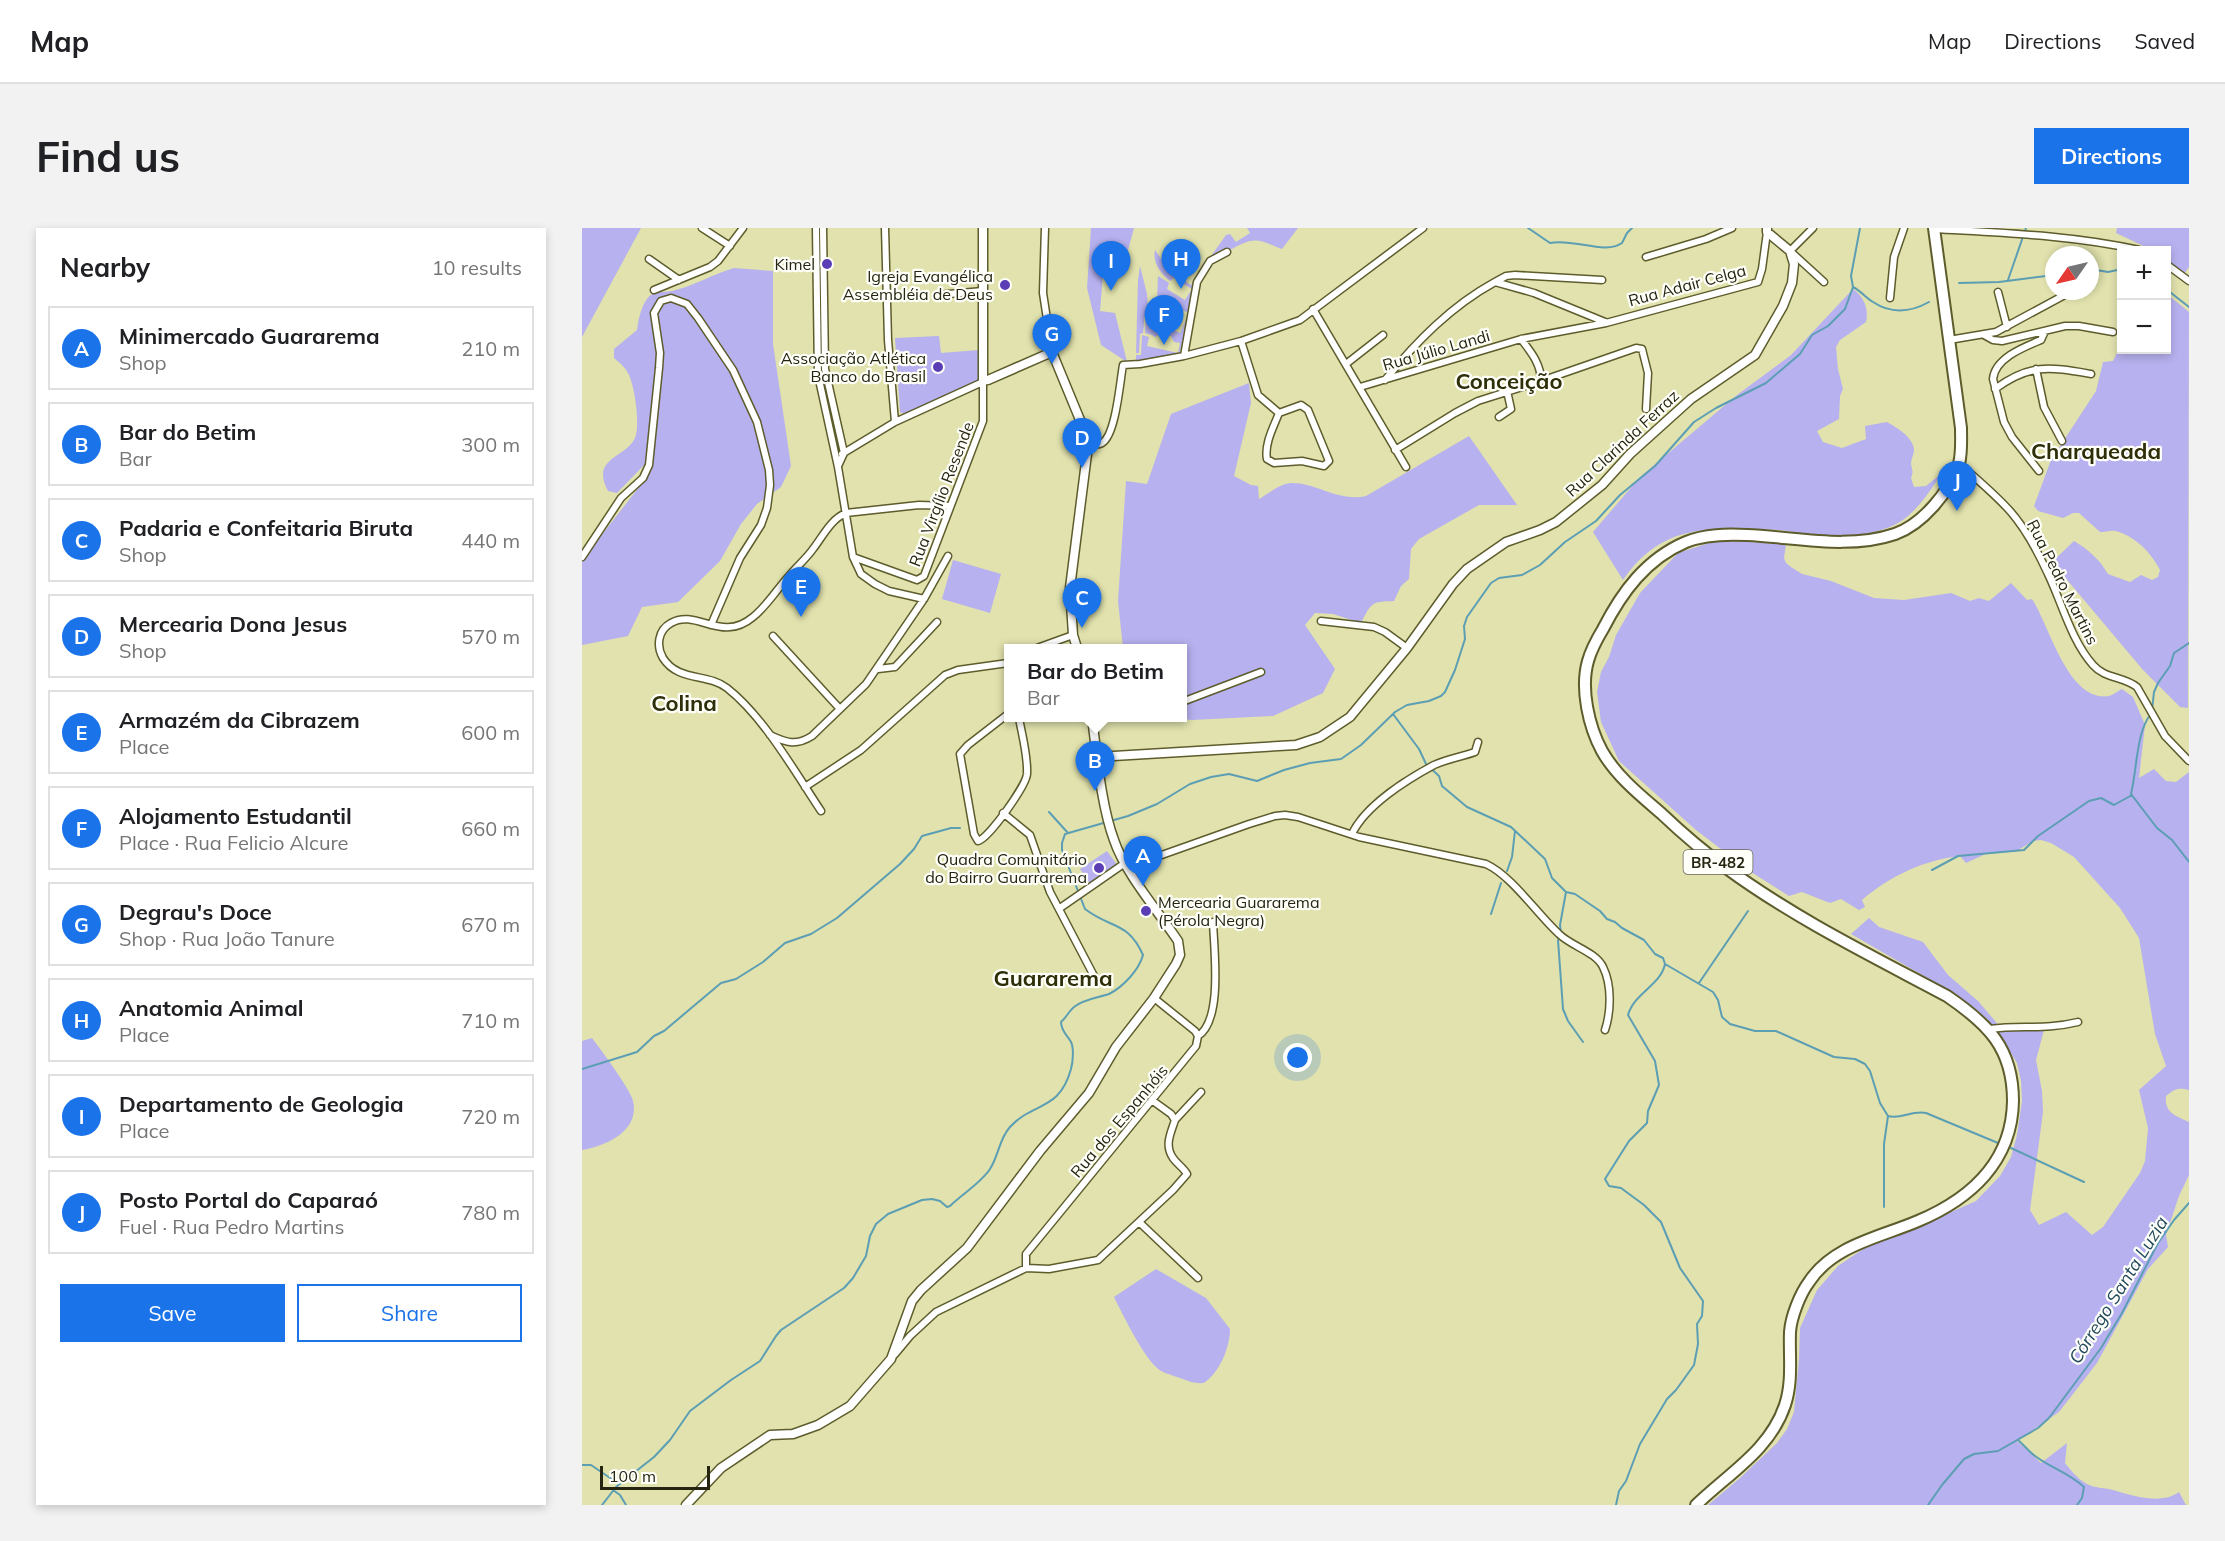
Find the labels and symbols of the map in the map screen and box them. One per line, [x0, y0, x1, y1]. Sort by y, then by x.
pin: H [1162, 239, 1200, 289]
pin: I [1092, 242, 1130, 291]
north arrow [2045, 246, 2099, 300]
place label: Kimel [774, 254, 815, 274]
marker: Kimel [820, 257, 834, 271]
street label: Rua Adair Celga [1626, 260, 1748, 310]
place label: Igreja Evangélica Assembléia de Deus [843, 266, 993, 304]
marker: Igreja Evangélica Assembléia de Deus [998, 278, 1012, 292]
pin: F [1144, 296, 1184, 345]
pin: G [1032, 314, 1072, 364]
street label: Rua Júlio Landi [1380, 325, 1492, 375]
place label: Associação Atlética Banco do Brasil [781, 348, 926, 386]
marker: Associação Atlética Banco do Brasil [931, 360, 945, 374]
district label: Conceição [1455, 367, 1563, 395]
street label: Rua Clarinda Ferraz [1561, 385, 1683, 501]
pin: D [1062, 418, 1102, 468]
street label: Rua Virgílio Resende [904, 419, 978, 569]
district label: Charqueada [2031, 437, 2161, 465]
pin: J [1938, 462, 1976, 511]
street label: Rua Pedro Martins [2023, 516, 2103, 648]
pin: E [782, 568, 820, 617]
pin: C [1062, 578, 1102, 628]
district label: Colina [651, 689, 717, 717]
pin: B [1076, 742, 1114, 791]
pin: A [1124, 836, 1162, 886]
place label: Quadra Comunitário do Bairro Guarrarema [925, 849, 1087, 887]
road number: BR-482 [1684, 850, 1752, 874]
marker: Quadra Comunitário do Bairro Guarrarema [1092, 861, 1106, 875]
place label: Mercearia Guararema (Pérola Negra) [1158, 892, 1320, 930]
marker: Mercearia Guararema (Pérola Negra) [1139, 904, 1153, 918]
district label: Guararema [993, 964, 1113, 992]
your location [1283, 1043, 1312, 1072]
street label: Rua dos Espanhóis [1066, 1061, 1172, 1181]
water label: Córrego Santa Luzia [2063, 1212, 2173, 1368]
scale bar [600, 1463, 710, 1490]

